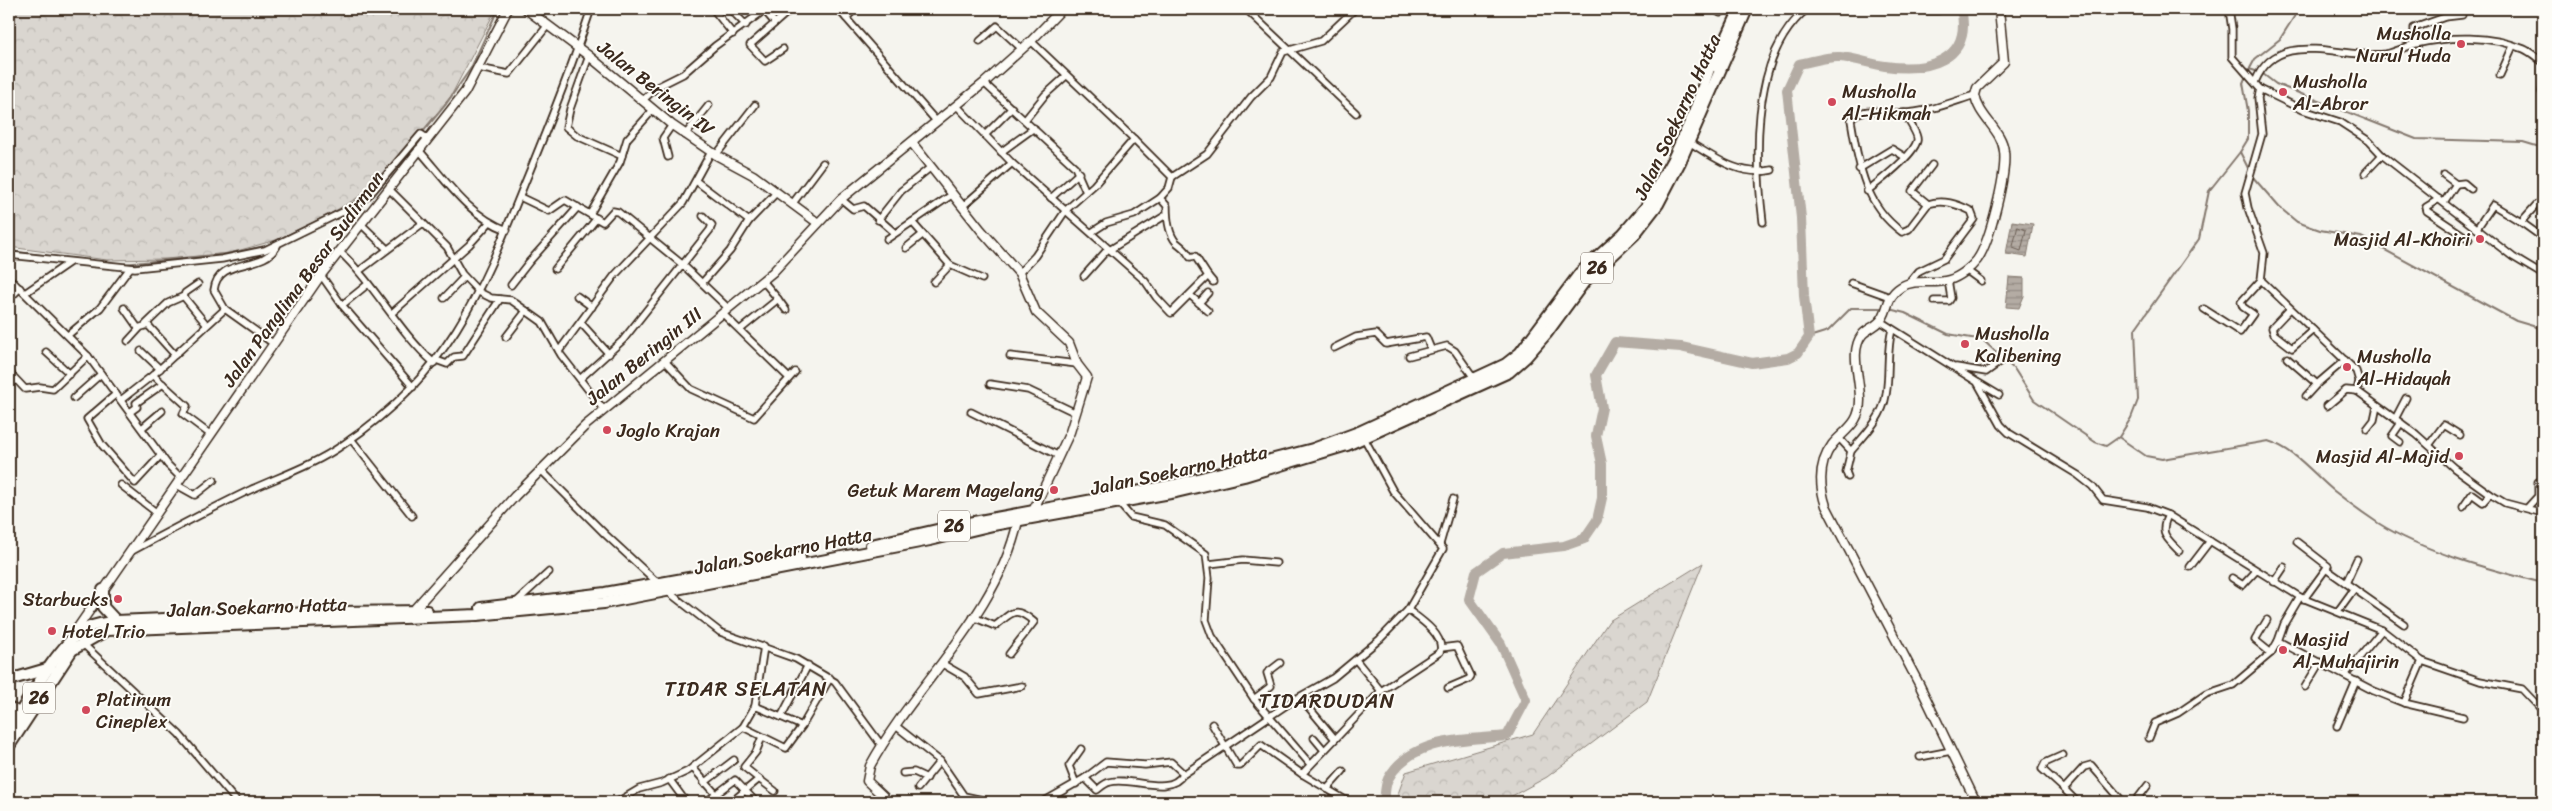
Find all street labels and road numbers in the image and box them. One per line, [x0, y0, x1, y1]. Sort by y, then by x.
street label: Jalan Soekarno Hatta [1624, 28, 1730, 206]
street label: Jalan Beringin IV [589, 31, 723, 145]
street label: Jalan Panglima Besar Sudirman [212, 164, 393, 395]
road number: 26 [1581, 252, 1613, 284]
street label: Jalan Beringin III [577, 298, 710, 414]
street label: Jalan Soekarno Hatta [1087, 435, 1271, 505]
road number: 26 [938, 511, 970, 542]
street label: Jalan Soekarno Hatta [691, 518, 875, 585]
street label: Jalan Soekarno Hatta [166, 587, 348, 627]
road number: 26 [23, 682, 55, 714]

